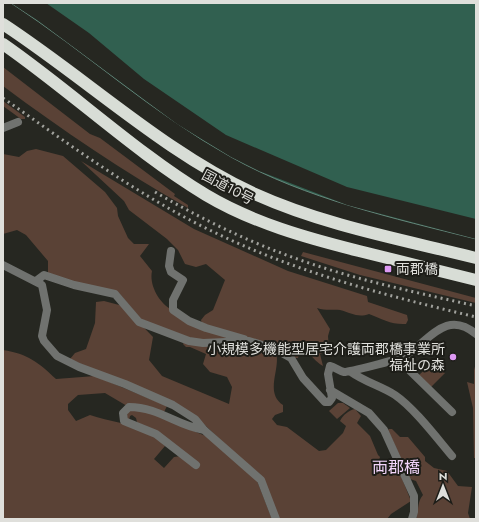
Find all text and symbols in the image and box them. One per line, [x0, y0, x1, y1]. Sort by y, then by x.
street label: 国道10号 [198, 165, 258, 209]
place label: 両郡橋 [396, 259, 438, 279]
marker: 両郡橋 [383, 264, 393, 274]
place label: 小規模多機能型居宅介護両郡橋事業所 福祉の森 [207, 339, 445, 375]
marker: 小規模多機能型居宅介護両郡橋事業所 福祉の森 [448, 352, 458, 362]
district label: 両郡橋 [372, 456, 420, 479]
north arrow [423, 466, 463, 506]
text: N [439, 468, 447, 484]

